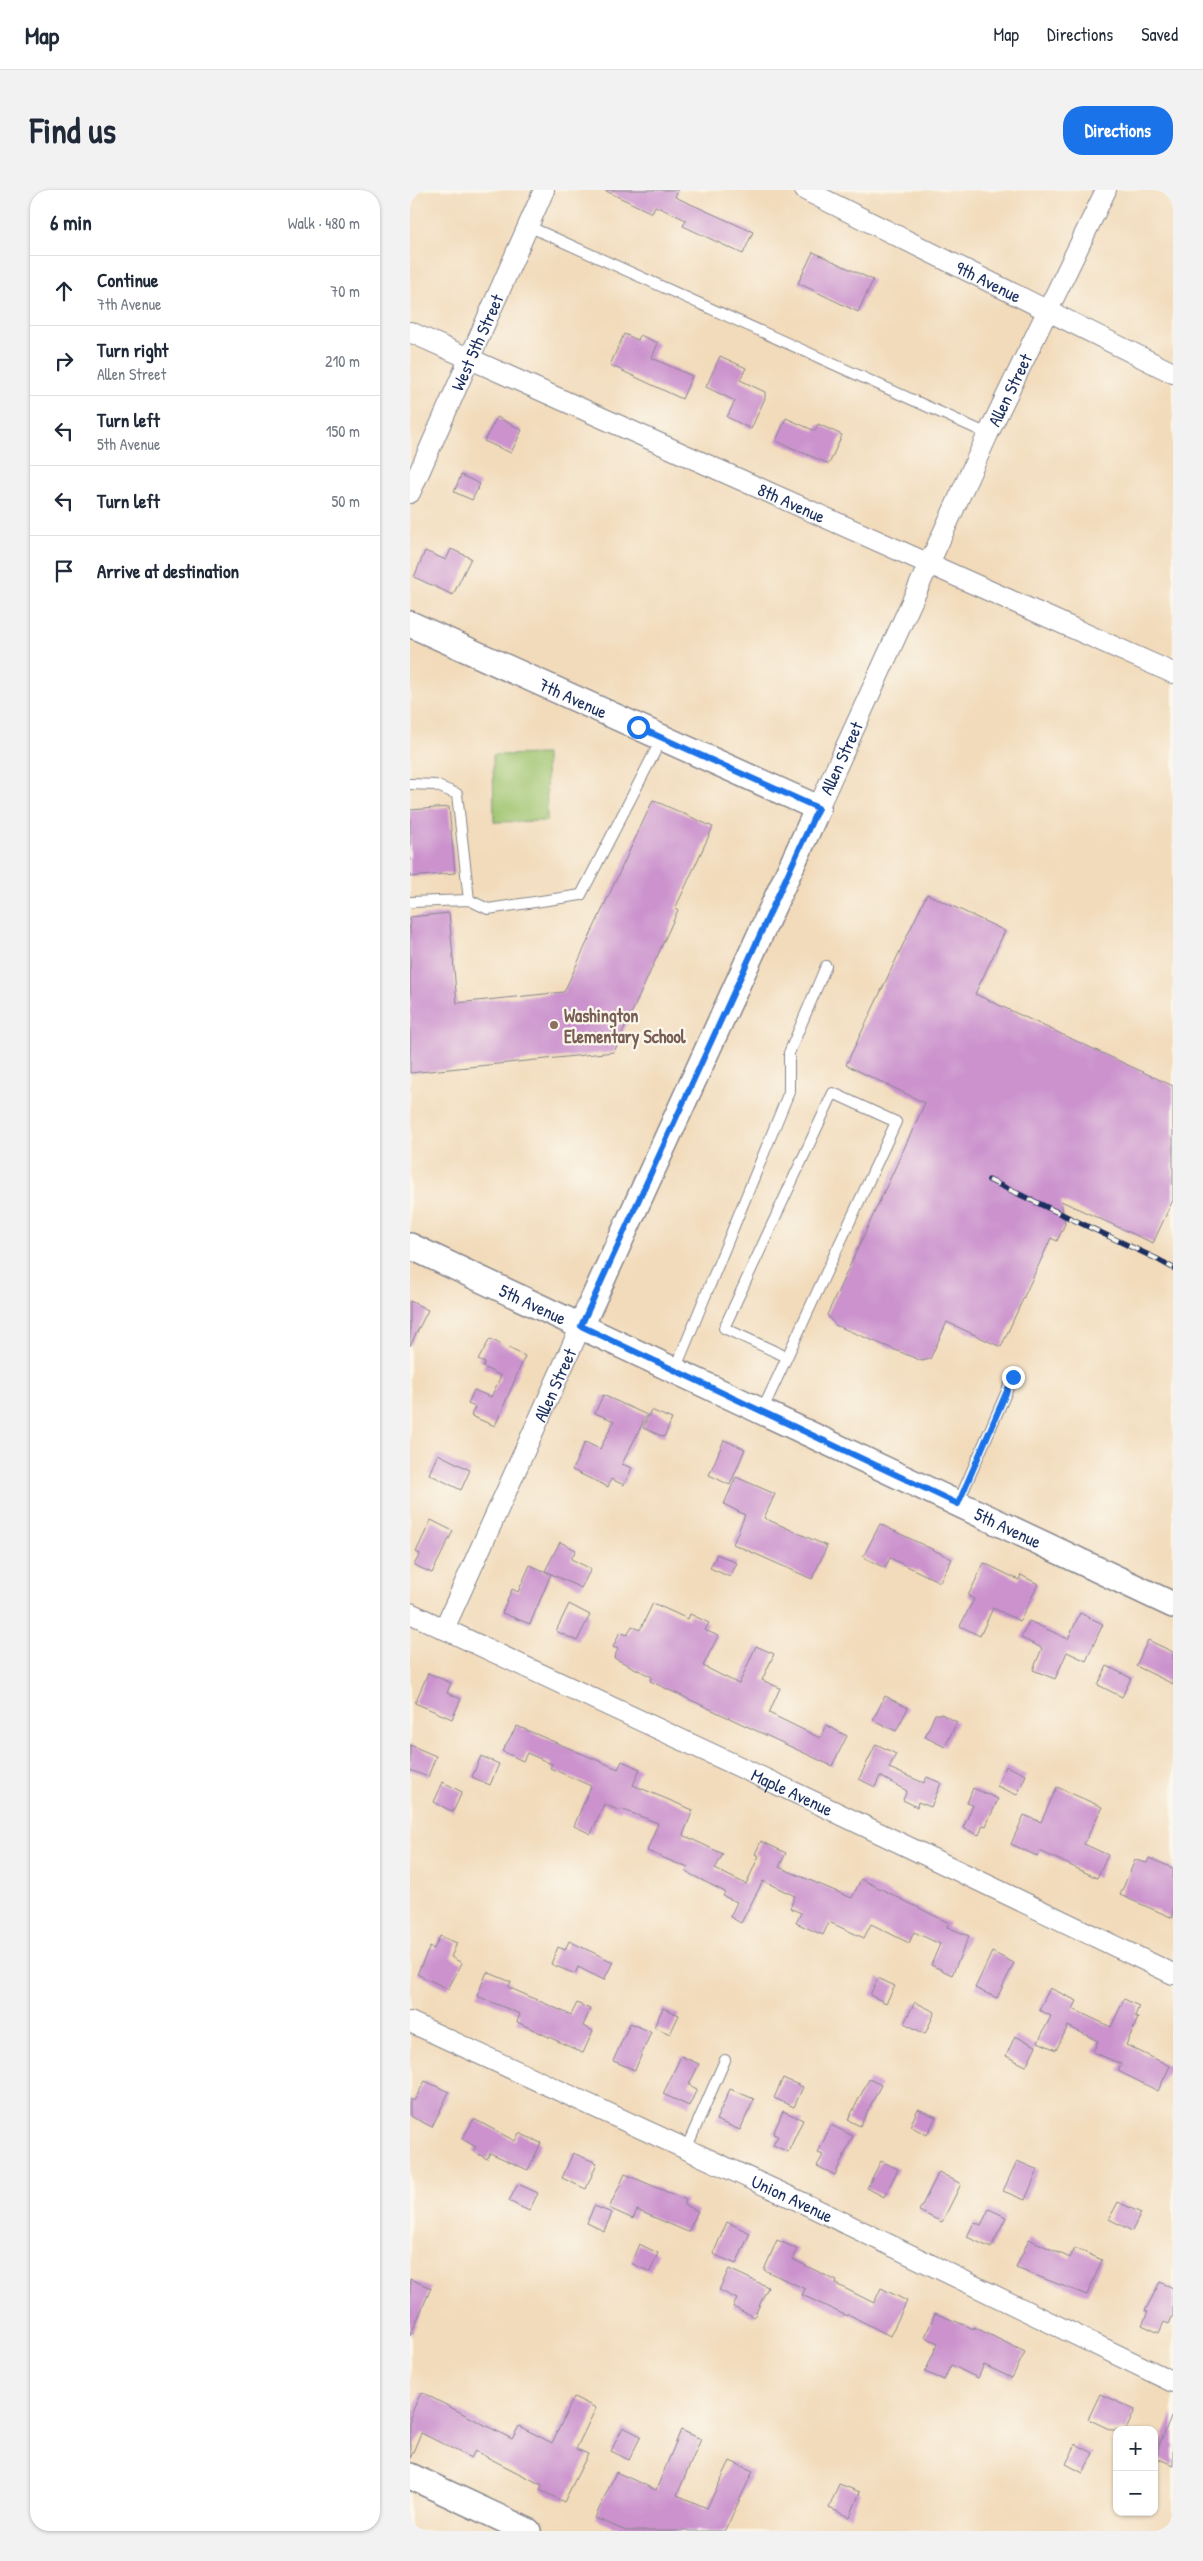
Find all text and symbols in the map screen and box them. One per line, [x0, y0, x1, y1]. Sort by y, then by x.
text: Map [25, 19, 59, 51]
text: Map [994, 22, 1019, 47]
text: Directions [1047, 22, 1113, 47]
text: Saved [1141, 22, 1178, 47]
button: Directions [1063, 106, 1173, 155]
text: Find us [30, 107, 116, 154]
text: 6 min [50, 208, 92, 237]
text: Walk · 480 m [288, 212, 360, 234]
street label: 9th Avenue [952, 254, 1026, 308]
text: Continue [97, 267, 158, 293]
icon: ahead [50, 277, 78, 305]
text: 70 m [330, 280, 360, 302]
street label: West 5th Street [444, 289, 509, 394]
text: 7th Avenue [97, 293, 161, 315]
text: Turn right [97, 337, 168, 363]
icon: right [50, 347, 78, 375]
street label: Allen Street [981, 348, 1038, 430]
text: 210 m [325, 350, 360, 372]
text: Allen Street [97, 363, 166, 385]
text: Turn left [97, 407, 160, 433]
icon: left [50, 417, 78, 445]
text: 150 m [326, 420, 360, 442]
text: 5th Avenue [97, 433, 160, 455]
street label: 8th Avenue [754, 477, 829, 529]
icon: left [50, 487, 78, 515]
text: Turn left [97, 488, 160, 514]
text: 50 m [332, 490, 360, 512]
icon: arrive [50, 557, 78, 585]
text: Arrive at destination [97, 558, 239, 584]
street label: 7th Avenue [535, 671, 611, 724]
route start [627, 716, 650, 739]
street label: Allen Street [813, 717, 869, 799]
place label: Washington Elementary School [564, 1003, 687, 1050]
marker: Washington Elementary School [548, 1019, 560, 1031]
street label: 5th Avenue [496, 1277, 571, 1330]
street label: Allen Street [527, 1343, 582, 1425]
route end [1002, 1366, 1025, 1389]
street label: 5th Avenue [971, 1501, 1046, 1554]
street label: Maple Avenue [748, 1762, 837, 1822]
street label: Union Avenue [748, 2168, 837, 2228]
map controls [1113, 2426, 1158, 2516]
button: + [1113, 2426, 1158, 2471]
button: − [1113, 2471, 1158, 2516]

